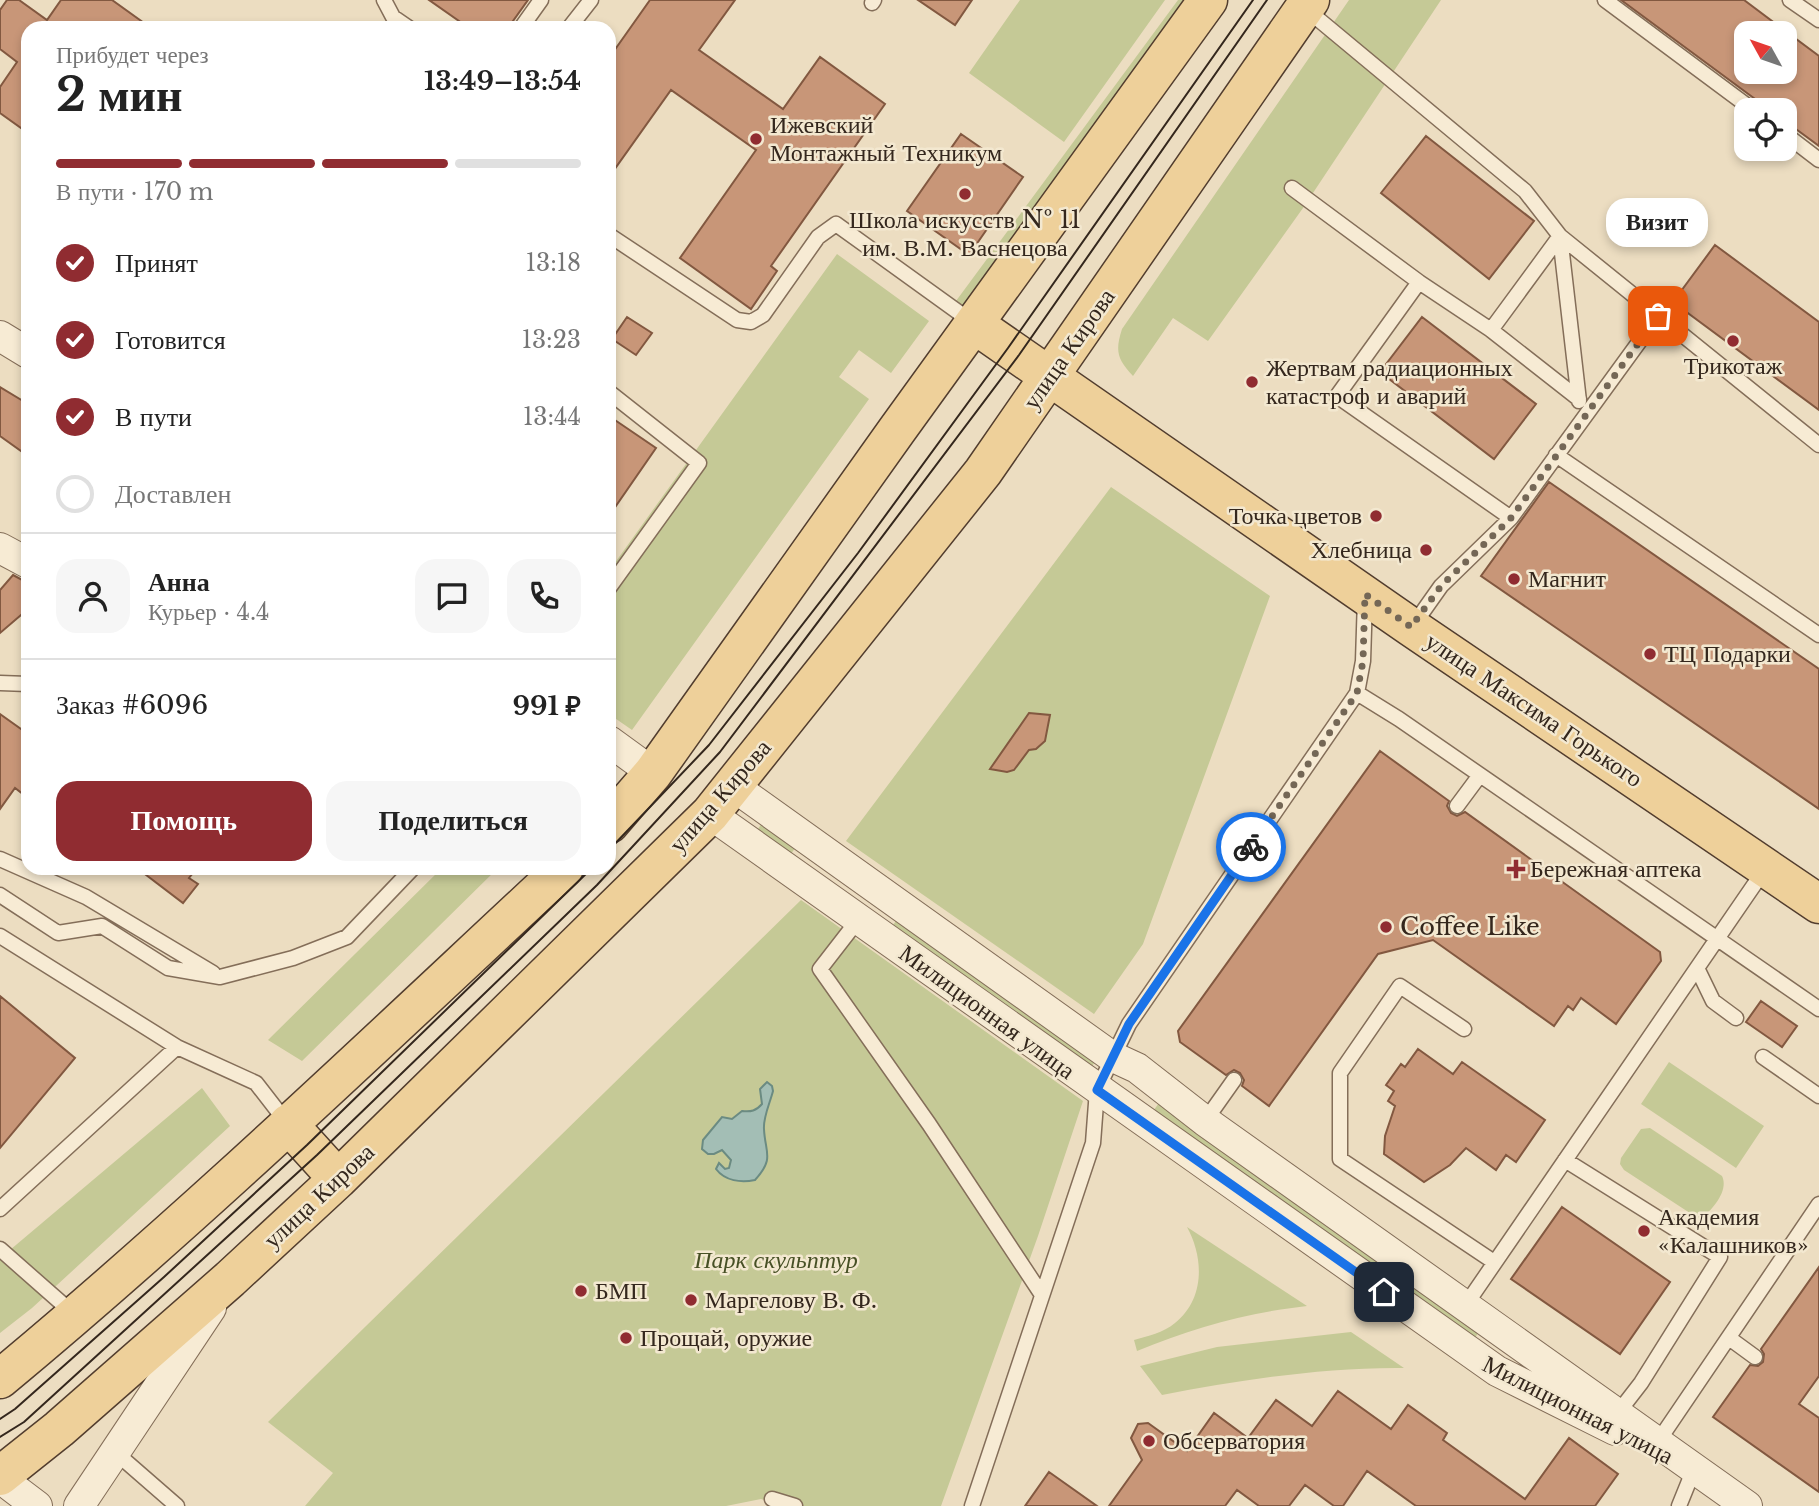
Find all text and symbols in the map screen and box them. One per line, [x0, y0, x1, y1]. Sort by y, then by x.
north arrow [1734, 21, 1797, 84]
map controls [1734, 21, 1797, 161]
text: Прибудет через [56, 41, 209, 69]
text: 13:49–13:54 [424, 65, 581, 97]
text: 2 мин [56, 66, 183, 123]
button: locate [1734, 98, 1797, 161]
place label: Ижевский Монтажный Техникум [770, 110, 1002, 167]
marker: Ижевский Монтажный Техникум [748, 131, 764, 147]
text: В пути · 170 m [56, 178, 213, 206]
marker: Школа искусств № 11 им. В.М. Васнецова [957, 186, 973, 202]
callout: Визит [1607, 197, 1709, 246]
place label: Школа искусств № 11 им. В.М. Васнецова [849, 205, 1081, 262]
text: Визит [1626, 208, 1688, 236]
icon: check [56, 244, 94, 282]
text: Принят [115, 247, 198, 279]
text: 13:18 [526, 249, 581, 277]
street label: улица Кирова [1016, 282, 1121, 415]
pin [1628, 286, 1688, 346]
icon: bag [1639, 297, 1677, 335]
icon: check [56, 321, 94, 359]
text: Готовится [115, 324, 226, 356]
text: 13:23 [522, 326, 581, 354]
marker: Трикотаж [1725, 333, 1741, 349]
place label: Трикотаж [1684, 351, 1783, 380]
place label: Жертвам радиационных катастроф и аварий [1266, 353, 1513, 410]
marker: Жертвам радиационных катастроф и аварий [1244, 374, 1260, 390]
icon: check [56, 398, 94, 436]
text: В пути [115, 401, 192, 433]
text: 13:44 [523, 403, 581, 431]
text: Доставлен [115, 478, 232, 510]
place label: Точка цветов [1229, 501, 1362, 530]
marker: Точка цветов [1368, 508, 1384, 524]
place label: Хлебница [1311, 535, 1412, 564]
marker: Хлебница [1418, 542, 1434, 558]
button: person [56, 559, 130, 633]
button: chat [415, 559, 489, 633]
button: phone [507, 559, 581, 633]
place label: Магнит [1528, 564, 1607, 593]
text: Анна [148, 566, 210, 598]
marker: Магнит [1506, 571, 1522, 587]
text: Курьер · 4.4 [148, 598, 270, 626]
street label: улица Максима Горького [1420, 626, 1648, 793]
place label: ТЦ Подарки [1664, 639, 1791, 668]
marker: ТЦ Подарки [1642, 646, 1658, 662]
text: Заказ #6096 [56, 689, 208, 721]
text: 991 ₽ [513, 690, 581, 722]
street label: улица Кирова [663, 733, 777, 858]
button: Помощь [56, 781, 312, 861]
button: Поделиться [326, 781, 581, 861]
courier [1216, 812, 1286, 882]
icon: bike [1232, 828, 1270, 866]
place label: Бережная аптека [1530, 854, 1702, 883]
marker: Бережная аптека [1508, 861, 1524, 877]
place label: Coffee Like [1400, 912, 1540, 941]
marker: Coffee Like [1378, 919, 1394, 935]
street label: Милиционная улица [894, 938, 1081, 1085]
street label: улица Кирова [257, 1137, 380, 1254]
place label: Академия «Калашников» [1658, 1202, 1809, 1259]
marker: Академия «Калашников» [1636, 1223, 1652, 1239]
park label: Парк скульптур [693, 1245, 858, 1274]
pin [1354, 1262, 1414, 1322]
icon: home [1365, 1273, 1403, 1311]
place label: БМП [595, 1276, 647, 1305]
marker: БМП [573, 1283, 589, 1299]
place label: Маргелову В. Ф. [705, 1285, 877, 1314]
marker: Маргелову В. Ф. [683, 1292, 699, 1308]
place label: Прощай, оружие [640, 1323, 812, 1352]
marker: Прощай, оружие [618, 1330, 634, 1346]
street label: Милиционная улица [1478, 1349, 1679, 1470]
place label: Обсерватория [1163, 1426, 1305, 1455]
marker: Обсерватория [1141, 1433, 1157, 1449]

